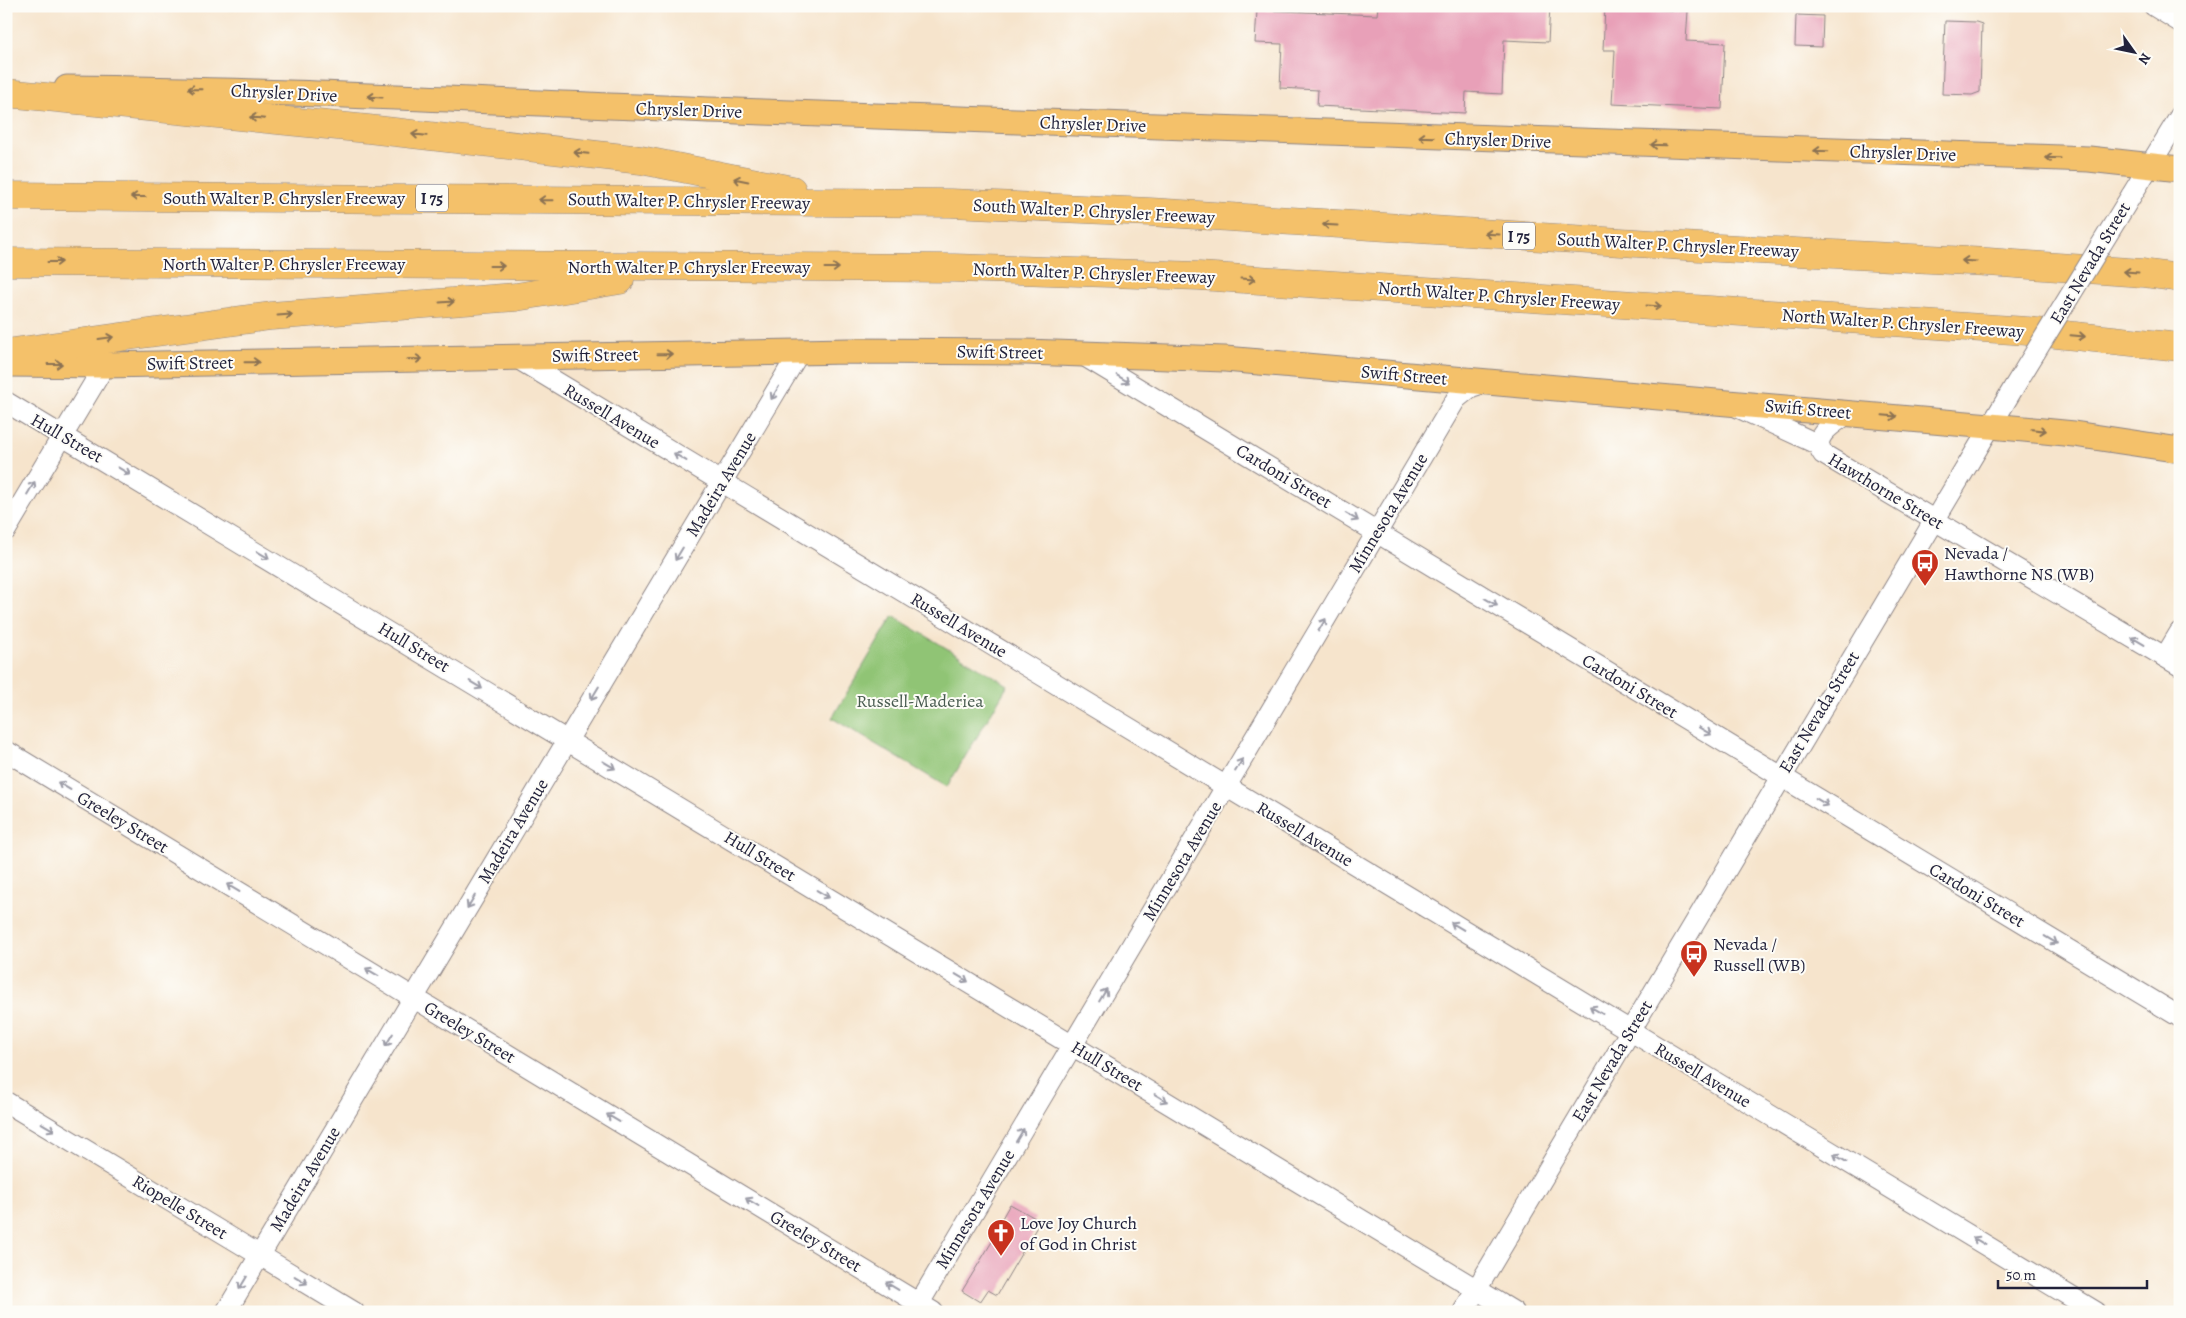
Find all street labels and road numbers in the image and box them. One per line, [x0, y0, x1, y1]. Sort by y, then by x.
street label: Chrysler Drive [230, 78, 338, 108]
street label: Chrysler Drive [635, 96, 743, 124]
street label: Chrysler Drive [1039, 110, 1147, 138]
street label: Chrysler Drive [1444, 126, 1552, 154]
street label: Chrysler Drive [1849, 139, 1957, 167]
road number: I 75 [416, 184, 448, 212]
street label: South Walter P. Chrysler Freeway [163, 186, 406, 210]
street label: South Walter P. Chrysler Freeway [568, 187, 811, 215]
street label: South Walter P. Chrysler Freeway [972, 193, 1217, 229]
street label: East Nevada Street [2044, 198, 2136, 328]
road number: I 75 [1503, 222, 1535, 250]
street label: South Walter P. Chrysler Freeway [1556, 227, 1801, 263]
street label: North Walter P. Chrysler Freeway [163, 252, 406, 276]
street label: North Walter P. Chrysler Freeway [568, 255, 811, 279]
street label: North Walter P. Chrysler Freeway [972, 257, 1217, 289]
street label: North Walter P. Chrysler Freeway [1377, 276, 1622, 317]
street label: North Walter P. Chrysler Freeway [1781, 303, 2026, 344]
street label: Swift Street [957, 339, 1043, 365]
street label: Swift Street [552, 342, 638, 368]
street label: Swift Street [147, 350, 233, 376]
street label: Swift Street [1360, 359, 1448, 391]
street label: Russell Avenue [559, 378, 665, 454]
street label: Swift Street [1764, 393, 1852, 425]
street label: Hull Street [26, 408, 108, 468]
street label: Madeira Avenue [680, 427, 762, 541]
street label: Cardoni Street [1232, 438, 1336, 514]
street label: Hawthorne Street [1824, 447, 1948, 535]
street label: Minnesota Avenue [1343, 449, 1433, 577]
street label: Russell Avenue [906, 587, 1012, 663]
street label: Hull Street [374, 616, 454, 678]
street label: East Nevada Street [1773, 647, 1865, 777]
street label: Cardoni Street [1578, 648, 1682, 724]
street label: Madeira Avenue [472, 774, 554, 888]
street label: Greeley Street [73, 785, 173, 859]
street label: Russell Avenue [1252, 796, 1358, 872]
street label: Minnesota Avenue [1137, 797, 1227, 925]
street label: Hull Street [720, 825, 800, 887]
street label: Cardoni Street [1925, 857, 2029, 933]
street label: Greeley Street [420, 995, 520, 1069]
street label: East Nevada Street [1566, 996, 1658, 1126]
street label: Hull Street [1067, 1035, 1147, 1097]
street label: Russell Avenue [1650, 1037, 1756, 1113]
street label: Madeira Avenue [264, 1122, 346, 1236]
street label: Minnesota Avenue [930, 1145, 1020, 1273]
street label: Riopelle Street [128, 1169, 232, 1245]
street label: Greeley Street [766, 1204, 866, 1278]

